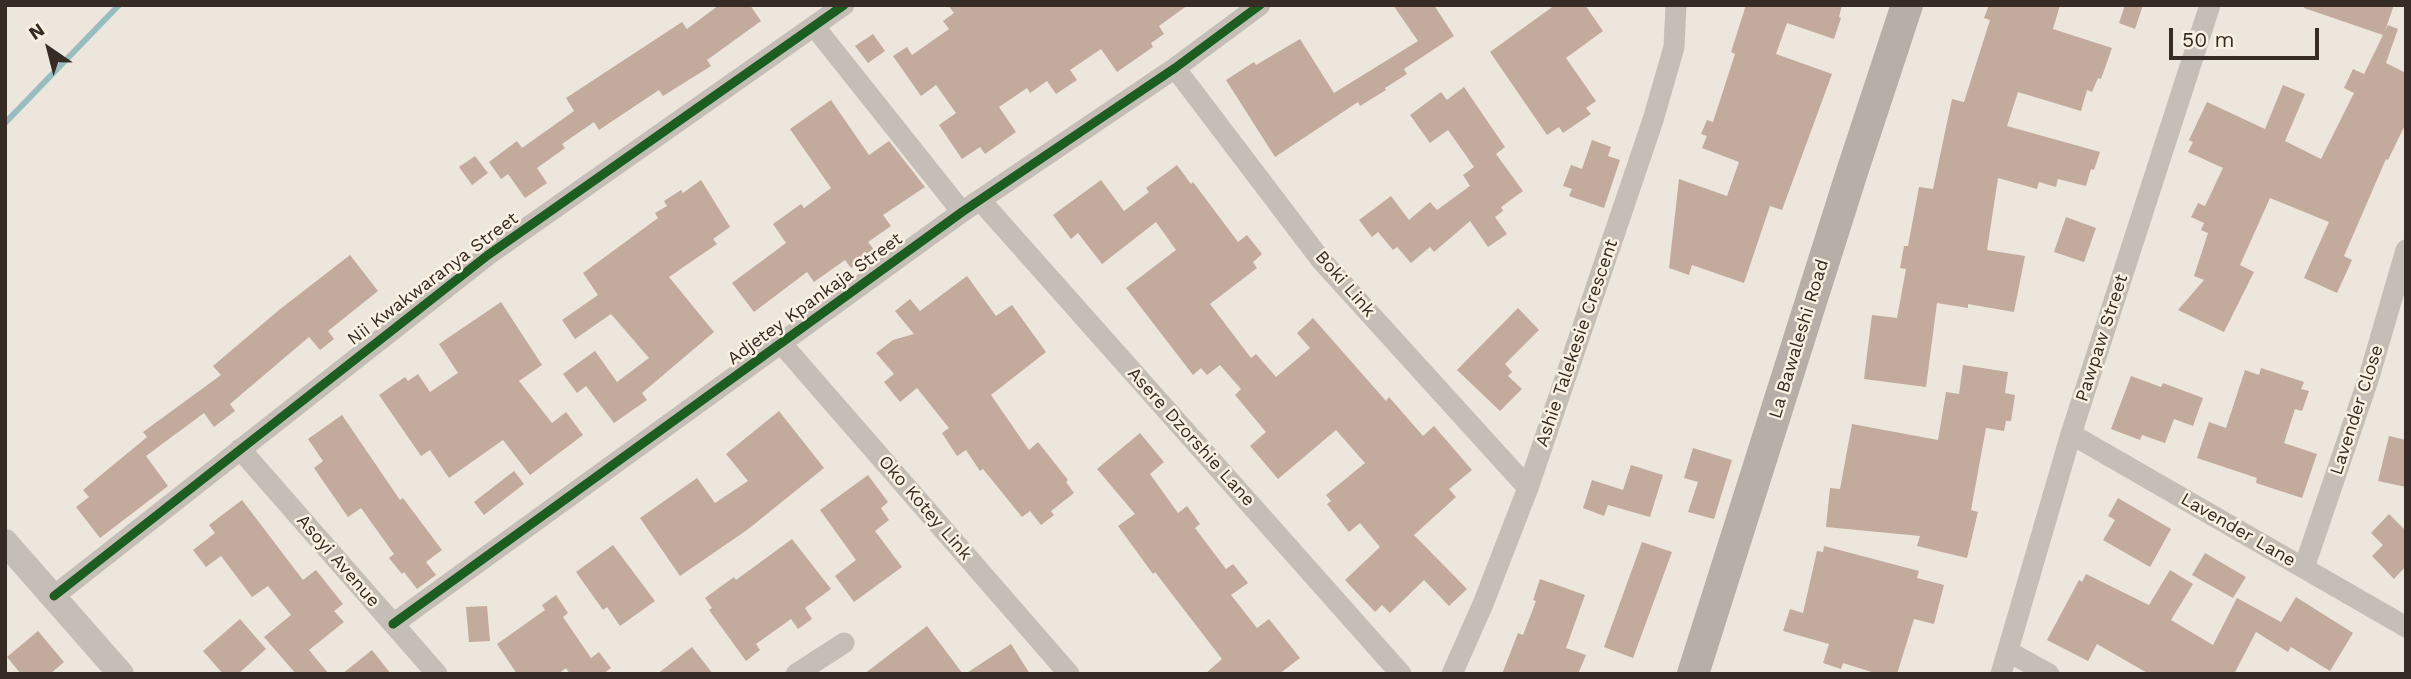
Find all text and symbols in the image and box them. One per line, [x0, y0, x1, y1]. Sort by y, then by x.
north arrow [14, 14, 84, 84]
scale bar [2173, 14, 2324, 58]
text: N [24, 18, 49, 45]
text: 50 m [2182, 27, 2234, 52]
street label: Nii Kwakwaranya Street [343, 208, 523, 350]
street label: Adjetey Kpankaja Street [723, 228, 907, 370]
street label: Ashie Talekesie Crescent [1531, 236, 1623, 450]
street label: Boki Link [1310, 247, 1380, 321]
street label: La Bawaleshi Road [1765, 257, 1833, 421]
street label: Pawpaw Street [2071, 272, 2133, 404]
street label: Lavender Close [2326, 342, 2388, 478]
street label: Asere Dzorshie Lane [1123, 363, 1259, 511]
street label: Oko Kotey Link [874, 451, 976, 565]
street label: Lavender Lane [2177, 488, 2299, 572]
street label: Asoyi Avenue [292, 510, 384, 612]

